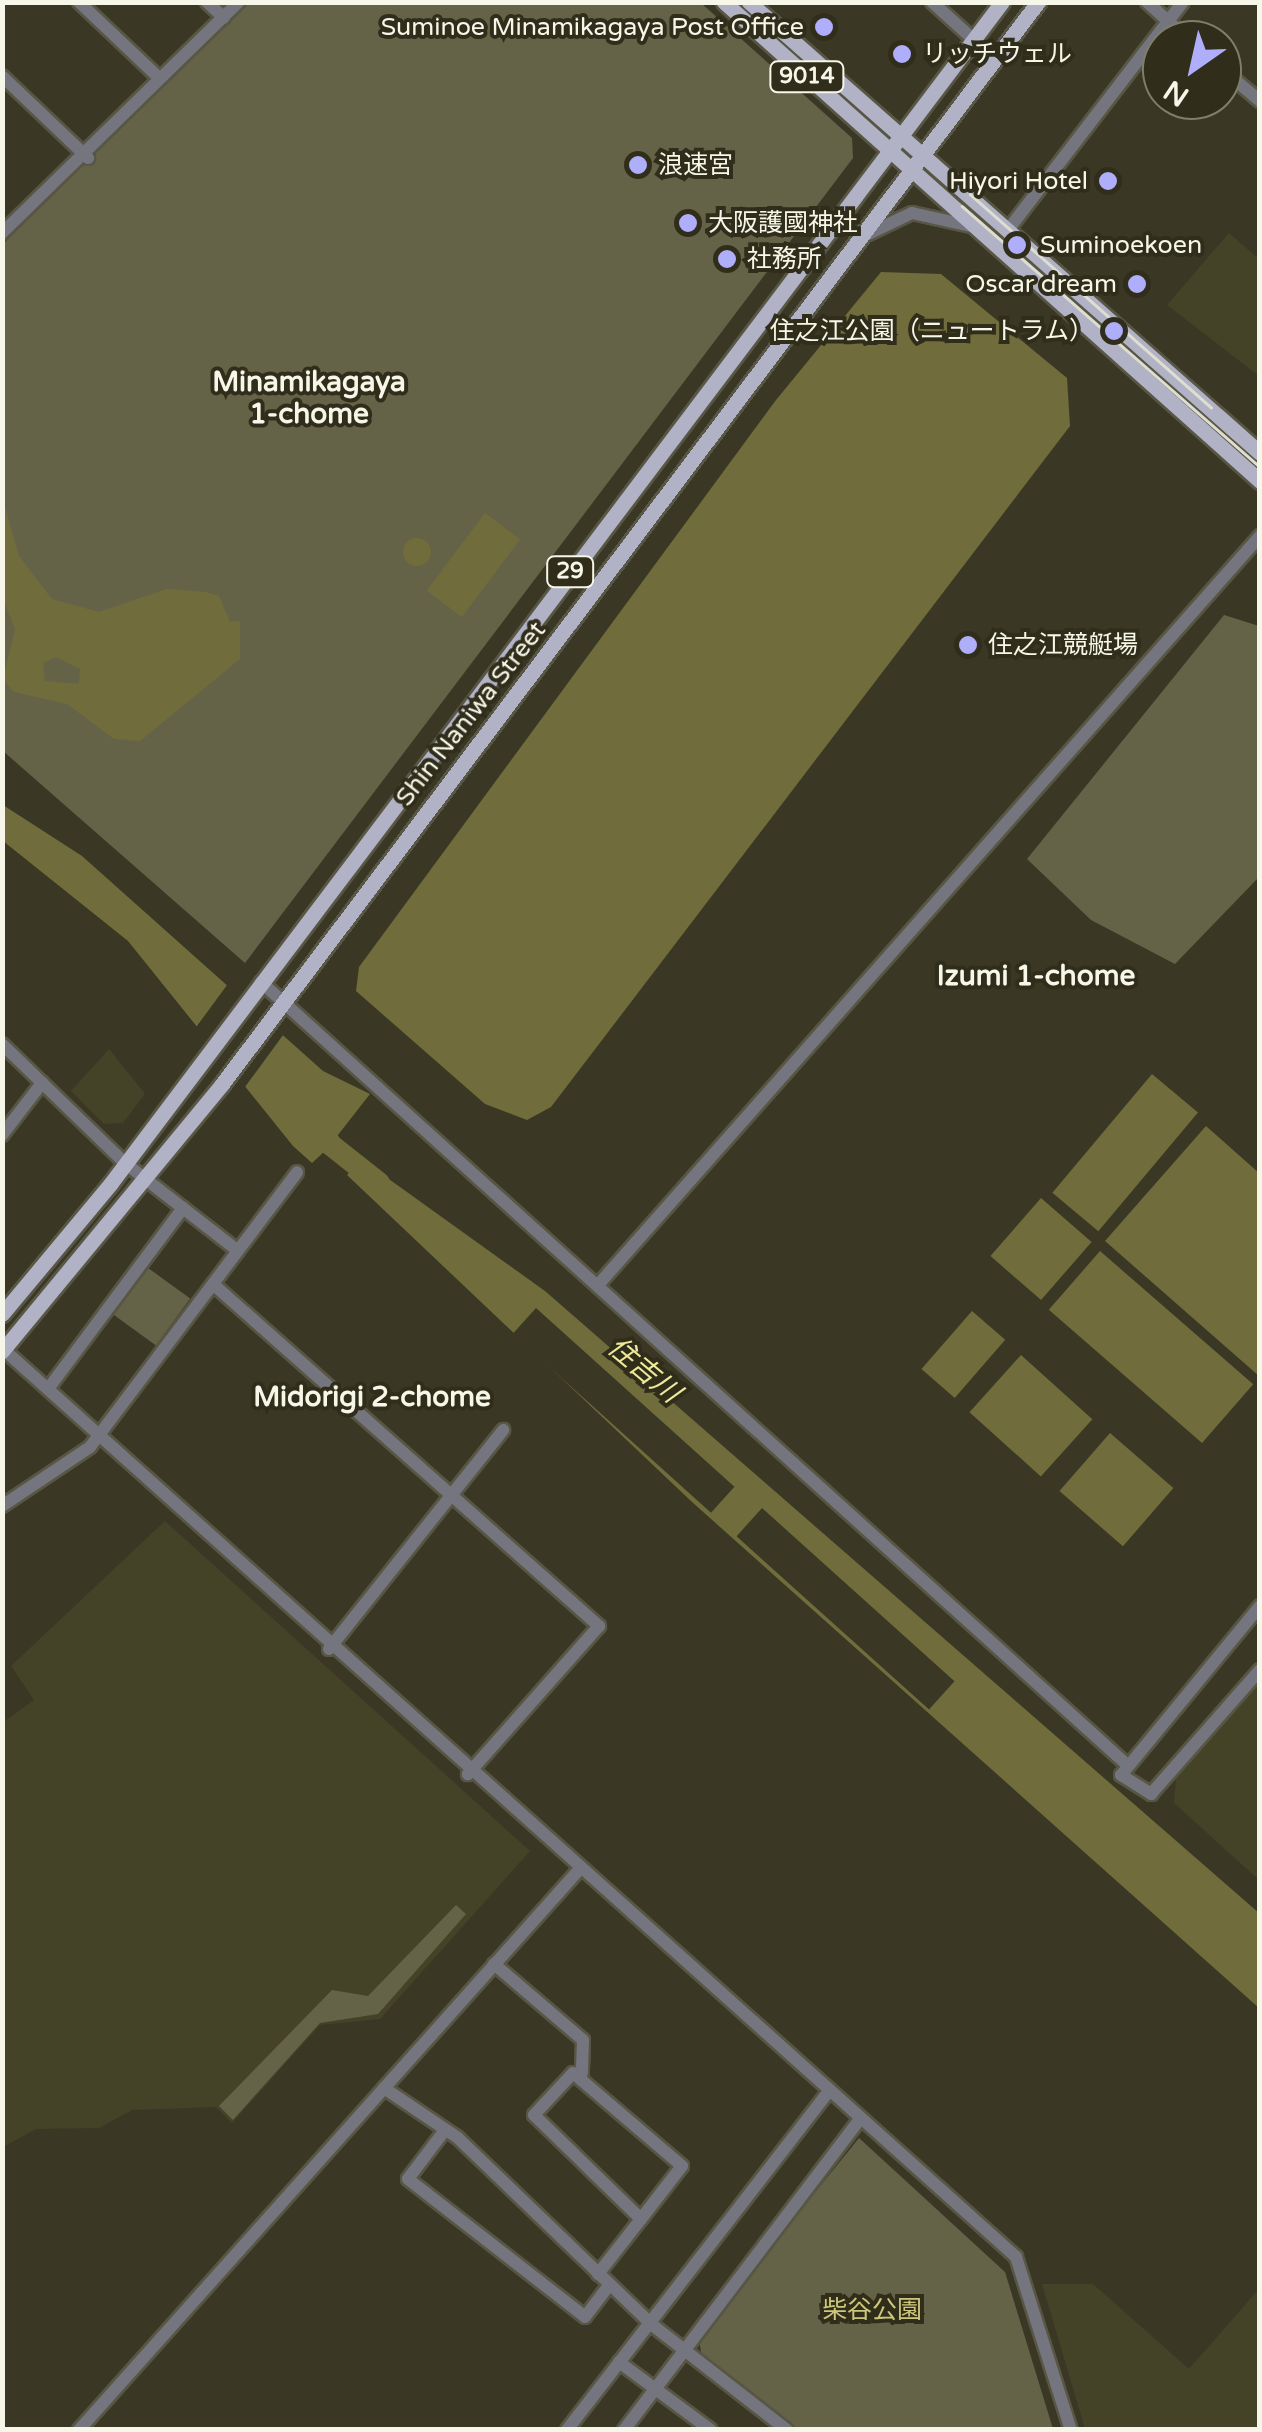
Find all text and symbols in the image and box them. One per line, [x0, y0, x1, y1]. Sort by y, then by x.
place label: Suminoe Minamikagaya Post Office [381, 12, 804, 42]
marker: Suminoe Minamikagaya Post Office [813, 16, 835, 38]
north arrow [1142, 20, 1242, 120]
place label: リッチウェル [922, 39, 1072, 69]
marker: リッチウェル [891, 43, 913, 65]
road number: 9014 [767, 60, 847, 94]
text: N [1158, 73, 1195, 114]
place label: 浪速宮 [658, 150, 733, 180]
marker: 浪速宮 [627, 154, 649, 176]
place label: Hiyori Hotel [949, 166, 1088, 196]
marker: Hiyori Hotel [1097, 170, 1119, 192]
place label: 大阪護國神社 [708, 208, 858, 238]
marker: 大阪護國神社 [677, 212, 699, 234]
place label: Suminoekoen [1040, 230, 1202, 260]
marker: Suminoekoen [1004, 232, 1030, 258]
place label: 社務所 [747, 244, 822, 274]
marker: 社務所 [716, 248, 738, 270]
place label: Oscar dream [965, 269, 1117, 299]
marker: Oscar dream [1126, 273, 1148, 295]
place label: 住之江公園（ニュートラム） [769, 316, 1094, 346]
marker: 住之江公園（ニュートラム） [1103, 320, 1125, 342]
district label: Minamikagaya 1-chome [212, 365, 406, 431]
road number: 29 [545, 555, 595, 589]
street label: Shin Naniwa Street [390, 616, 552, 812]
place label: 住之江競艇場 [988, 630, 1138, 660]
marker: 住之江競艇場 [957, 634, 979, 656]
district label: Izumi 1-chome [937, 959, 1135, 993]
water label: 住吉川 [601, 1330, 687, 1410]
district label: Midorigi 2-chome [253, 1380, 491, 1414]
park label: 柴谷公園 [822, 2295, 922, 2325]

